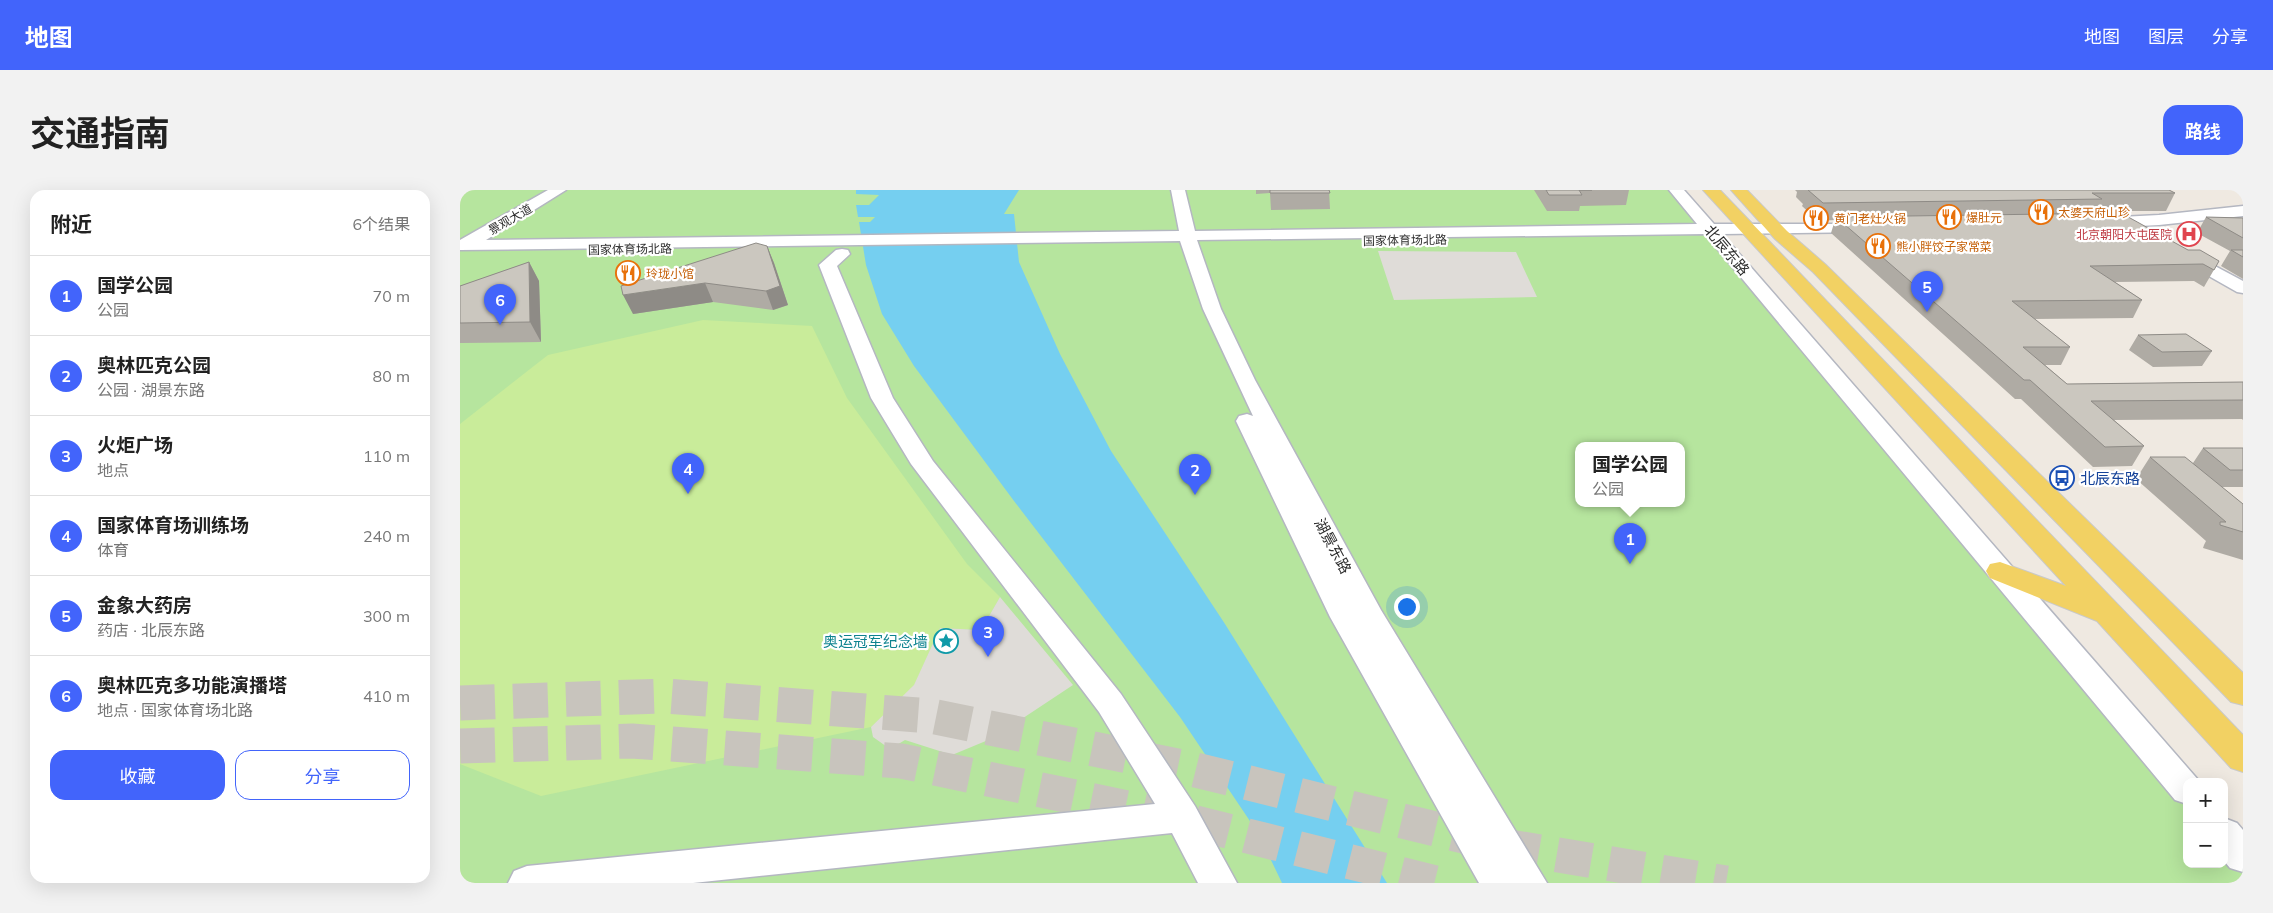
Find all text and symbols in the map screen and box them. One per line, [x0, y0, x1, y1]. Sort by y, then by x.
text: 地图 [25, 22, 73, 52]
text: 地图 [2084, 25, 2120, 48]
text: 图层 [2148, 25, 2184, 48]
text: 分享 [2212, 25, 2248, 48]
button: 路线 [2163, 105, 2243, 155]
text: 交通指南 [30, 111, 170, 155]
restaurant icon: 太婆天府山珍 [2028, 199, 2054, 225]
street label: 景观大道 [485, 201, 535, 237]
restaurant icon: 爆肚元 [1936, 204, 1962, 230]
restaurant icon: 黄门老灶火锅 [1803, 205, 1829, 231]
place label: 太婆天府山珍 [2058, 205, 2130, 220]
place label: 爆肚元 [1966, 210, 2002, 225]
text: 附近 [50, 211, 92, 237]
place label: 黄门老灶火锅 [1834, 211, 1906, 226]
text: 6个结果 [352, 214, 410, 234]
street label: 北辰东路 [1700, 221, 1754, 279]
hospital icon: 北京朝阳大屯医院 [2176, 221, 2202, 247]
place label: 北京朝阳大屯医院 [2076, 227, 2172, 242]
street label: 国家体育场北路 [1363, 232, 1447, 248]
restaurant icon: 熊小胖饺子家常菜 [1865, 233, 1891, 259]
place label: 熊小胖饺子家常菜 [1896, 239, 1992, 254]
street label: 国家体育场北路 [588, 241, 672, 257]
restaurant icon: 玲珑小馆 [615, 260, 641, 286]
place label: 玲珑小馆 [646, 266, 694, 281]
pin: 5 [1911, 271, 1943, 312]
text: 国学公园 [97, 273, 173, 297]
pin: 6 [484, 284, 516, 325]
text: 1 [61, 286, 71, 306]
text: 70 m [373, 286, 410, 306]
text: 公园 [97, 300, 129, 320]
text: 奥林匹克公园 [97, 353, 211, 377]
text: 2 [61, 366, 71, 386]
text: 80 m [373, 366, 410, 386]
text: 公园 · 湖景东路 [97, 380, 205, 400]
text: 火炬广场 [97, 433, 173, 457]
popup [1575, 442, 1685, 507]
text: 3 [61, 446, 71, 466]
text: 110 m [363, 446, 410, 466]
text: 国学公园 [1592, 452, 1668, 476]
pin: 4 [672, 453, 704, 494]
pin: 2 [1179, 454, 1211, 495]
text: 地点 [97, 460, 129, 480]
bus stop icon: 北辰东路 [2049, 465, 2075, 491]
place label: 北辰东路 [2080, 469, 2140, 488]
text: 公园 [1592, 479, 1624, 499]
text: 国家体育场训练场 [97, 513, 249, 537]
street label: 湖景东路 [1311, 515, 1355, 577]
pin: 1 [1614, 523, 1646, 564]
text: 4 [61, 526, 71, 546]
text: 240 m [363, 526, 410, 546]
text: 体育 [97, 540, 129, 560]
text: 金象大药房 [97, 593, 192, 617]
your location [1394, 594, 1420, 620]
text: 5 [61, 606, 71, 626]
text: 300 m [363, 606, 410, 626]
pin: 3 [972, 616, 1004, 657]
text: 药店 · 北辰东路 [97, 620, 205, 640]
place icon: 奥运冠军纪念墙 [933, 628, 959, 654]
place label: 奥运冠军纪念墙 [823, 632, 928, 651]
text: 奥林匹克多功能演播塔 [97, 673, 287, 697]
text: 6 [61, 686, 71, 706]
text: 410 m [363, 686, 410, 706]
text: 地点 · 国家体育场北路 [97, 700, 253, 720]
button: 收藏 [50, 750, 225, 800]
button: 分享 [235, 750, 410, 800]
map controls [2183, 778, 2228, 868]
button: + [2183, 778, 2228, 823]
button: − [2183, 823, 2228, 868]

